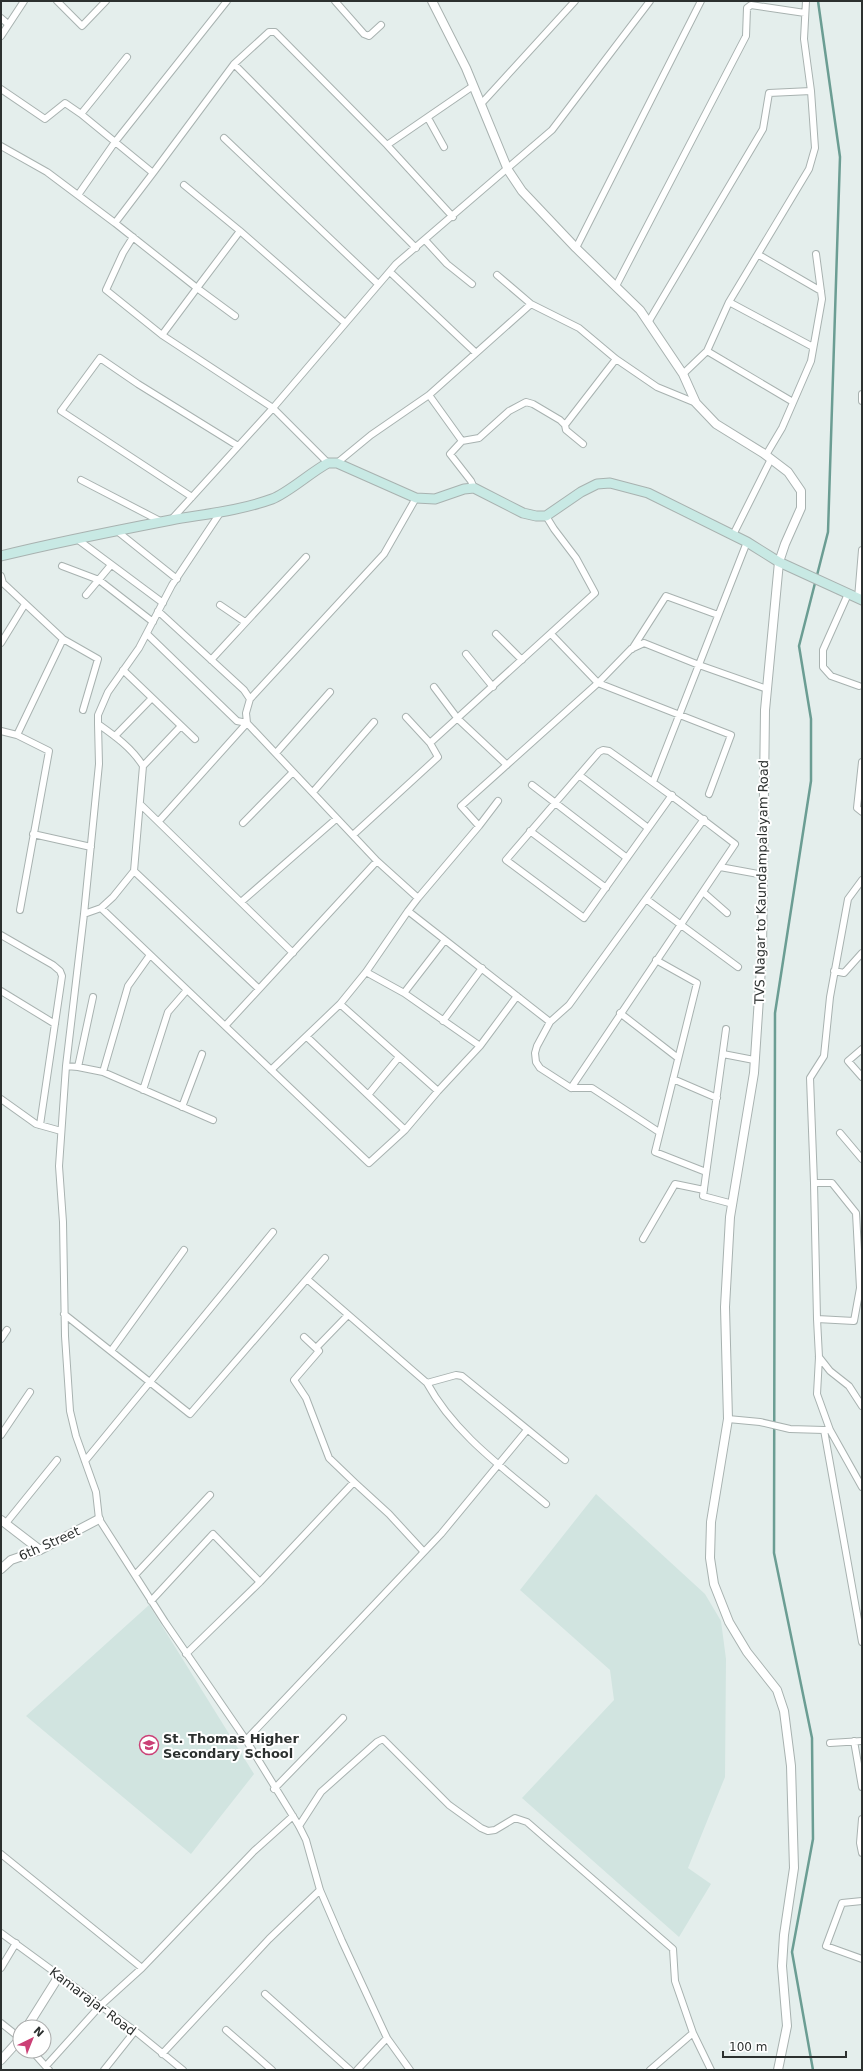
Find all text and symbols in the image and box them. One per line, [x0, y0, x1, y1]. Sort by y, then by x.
street label: TVS Nagar to Kaundampalayam Road [752, 760, 771, 1005]
street label: 6th Street [16, 1523, 82, 1564]
place label: St. Thomas Higher Secondary School [163, 1731, 299, 1761]
school or university icon: St. Thomas Higher Secondary School [138, 1734, 160, 1756]
street label: Kamarajar Road [47, 1964, 139, 2039]
north arrow [12, 2019, 52, 2059]
text: N [31, 2024, 46, 2040]
scale bar [723, 2033, 846, 2059]
text: 100 m [729, 2040, 767, 2054]

